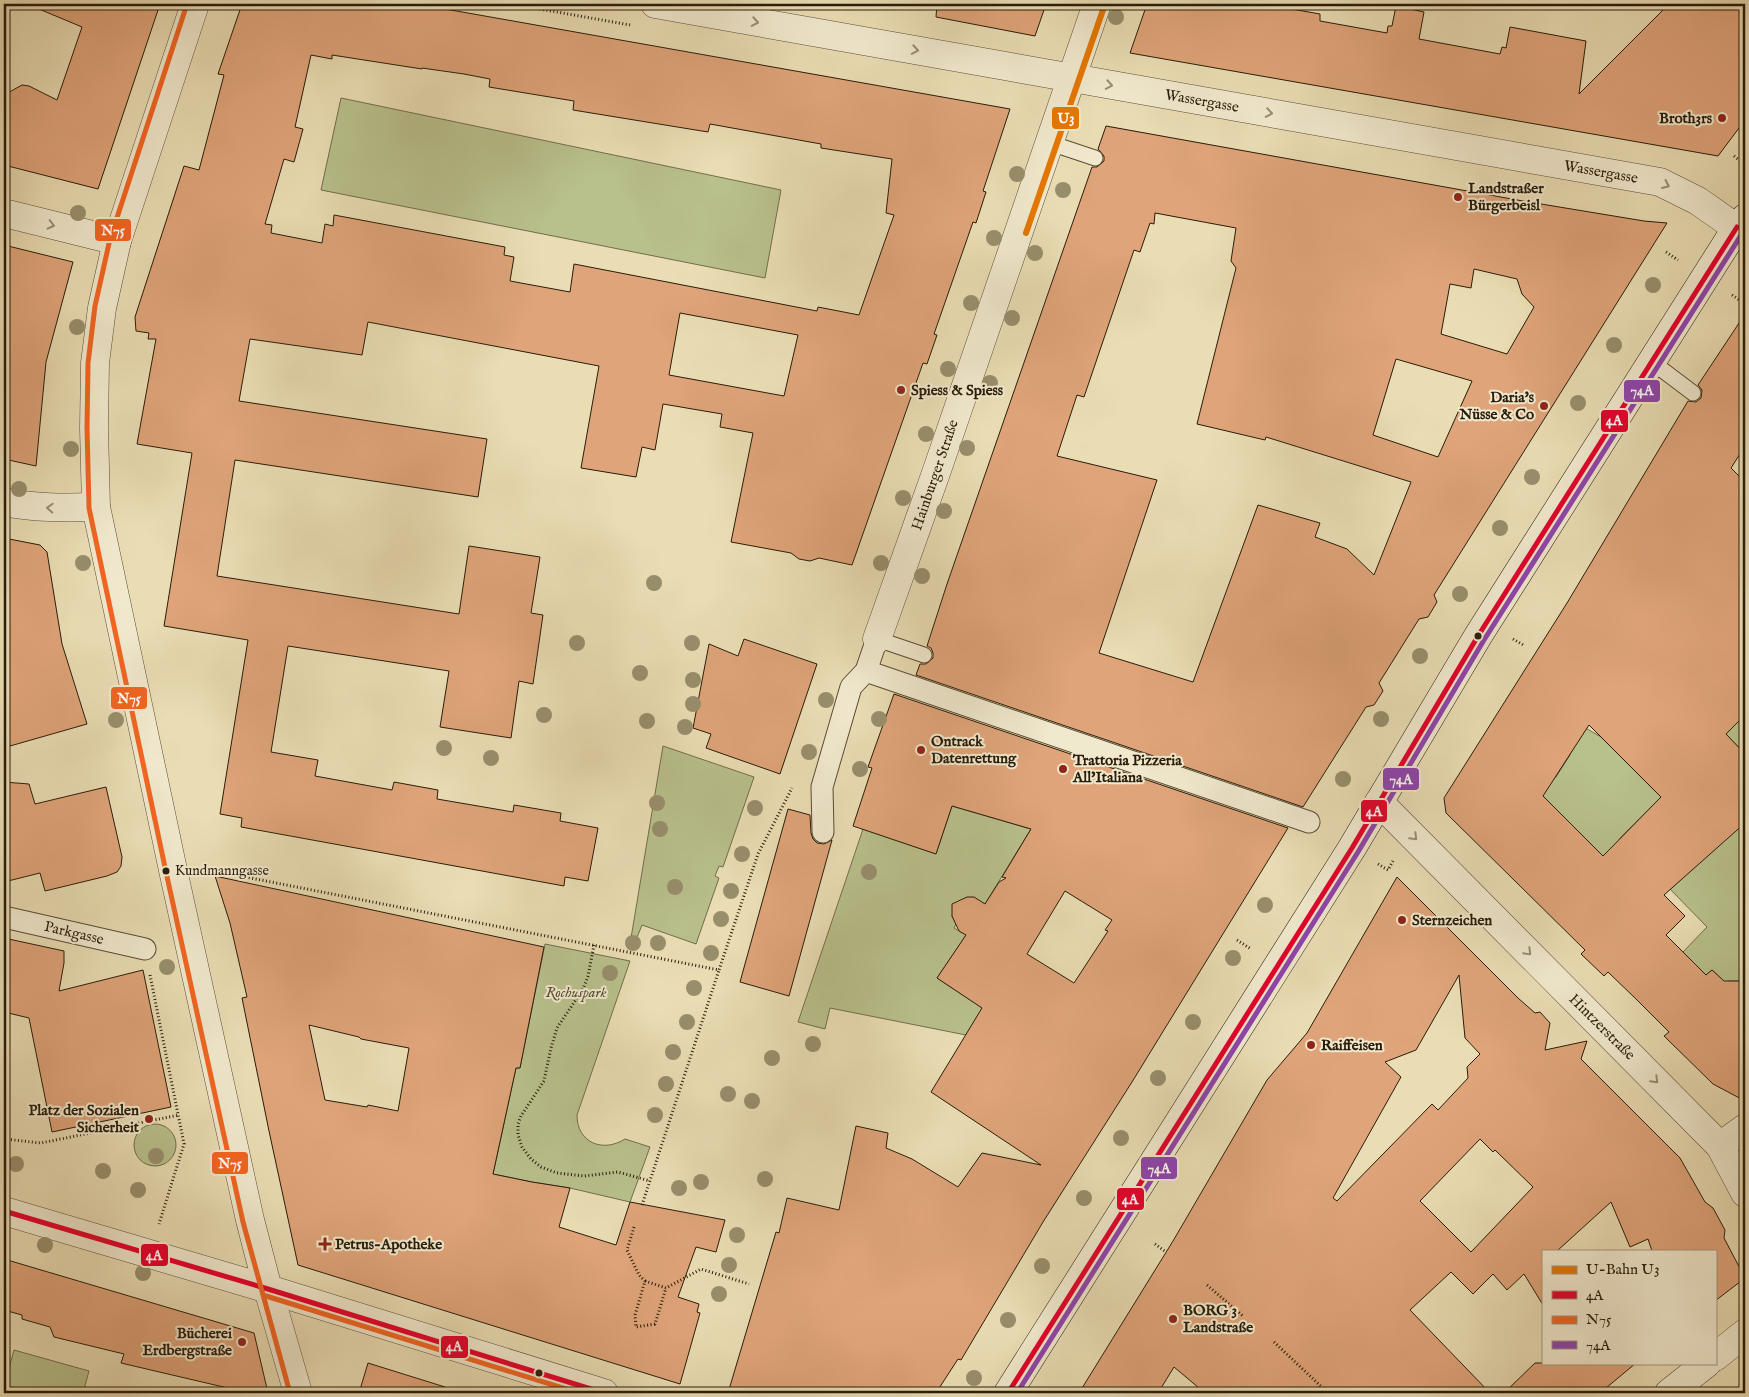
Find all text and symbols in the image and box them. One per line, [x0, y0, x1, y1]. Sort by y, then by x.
one-way arrow [751, 16, 759, 26]
one-way arrow [911, 45, 919, 55]
one-way arrow [1105, 80, 1114, 90]
street label: Wassergasse [1163, 85, 1241, 117]
line badge: U3 [1051, 106, 1080, 130]
one-way arrow [1265, 108, 1274, 118]
place label: Broth3rs [1659, 109, 1713, 128]
text: U3 [1056, 110, 1075, 128]
marker: Broth3rs [1716, 112, 1728, 124]
street label: Wassergasse [1562, 156, 1640, 188]
place label: Landstraßer Bürgerbeisl [1468, 179, 1544, 215]
one-way arrow [1661, 179, 1670, 189]
marker: Landstraßer Bürgerbeisl [1452, 191, 1464, 203]
line badge: N75 [94, 218, 132, 242]
one-way arrow [47, 219, 56, 230]
text: N75 [100, 222, 125, 240]
line badge: 74A [1623, 379, 1661, 403]
place label: Spiess & Spiess [911, 381, 1004, 400]
text: 74A [1631, 382, 1655, 400]
marker: Spiess & Spiess [895, 384, 907, 396]
place label: Daria's Nüsse & Co [1459, 388, 1535, 424]
marker: Daria's Nüsse & Co [1538, 400, 1550, 412]
line badge: 4A [1600, 409, 1629, 433]
text: 4A [1606, 412, 1624, 430]
street label: Hainburger Straße [907, 417, 963, 533]
one-way arrow [45, 503, 53, 514]
unlabelled marker [1473, 631, 1483, 641]
line badge: N75 [110, 686, 148, 710]
text: N75 [116, 690, 141, 708]
place label: Ontrack Datenrettung [931, 732, 1017, 768]
marker: Ontrack Datenrettung [915, 744, 927, 756]
place label: Trattoria Pizzeria All'Italiana [1072, 751, 1182, 787]
marker: Trattoria Pizzeria All'Italiana [1057, 763, 1069, 775]
line badge: 74A [1382, 767, 1420, 791]
text: 74A [1390, 771, 1414, 789]
line badge: 4A [1360, 799, 1388, 823]
text: 4A [1366, 803, 1384, 821]
one-way arrow [1408, 831, 1417, 840]
place label: Kundmanngasse [175, 862, 270, 880]
marker: Kundmanngasse [161, 866, 171, 876]
place label: Sternzeichen [1412, 911, 1492, 930]
marker: Sternzeichen [1396, 914, 1408, 926]
street label: Parkgasse [42, 917, 106, 949]
one-way arrow [1522, 946, 1531, 955]
park label: Rochuspark [546, 983, 606, 1002]
street label: Hintzerstraße [1565, 990, 1639, 1064]
place label: Raiffeisen [1321, 1036, 1383, 1055]
marker: Raiffeisen [1305, 1039, 1317, 1051]
one-way arrow [1649, 1074, 1658, 1083]
place label: Platz der Sozialen Sicherheit [29, 1101, 140, 1137]
marker: Platz der Sozialen Sicherheit [143, 1113, 155, 1125]
line badge: N75 [211, 1151, 249, 1175]
text: N75 [217, 1155, 242, 1173]
line badge: 74A [1140, 1156, 1178, 1180]
text: 74A [1148, 1160, 1172, 1178]
line badge: 4A [1116, 1187, 1145, 1211]
text: 4A [1122, 1191, 1140, 1209]
place label: Petrus-Apotheke [335, 1235, 442, 1254]
marker: Petrus-Apotheke [319, 1238, 331, 1250]
line badge: 4A [140, 1243, 169, 1267]
text: 4A [146, 1247, 164, 1265]
legend [1542, 1250, 1716, 1364]
text: U-Bahn U3 [1586, 1260, 1660, 1279]
text: 4A [1586, 1286, 1604, 1305]
place label: BORG 3 Landstraße [1183, 1301, 1253, 1337]
text: N75 [1586, 1310, 1612, 1329]
marker: BORG 3 Landstraße [1167, 1313, 1179, 1325]
place label: Bücherei Erdbergstraße [143, 1324, 232, 1360]
line badge: 4A [440, 1335, 469, 1359]
marker: Bücherei Erdbergstraße [236, 1336, 248, 1348]
text: 74A [1586, 1336, 1611, 1355]
text: 4A [446, 1338, 464, 1356]
unlabelled marker [534, 1368, 544, 1378]

